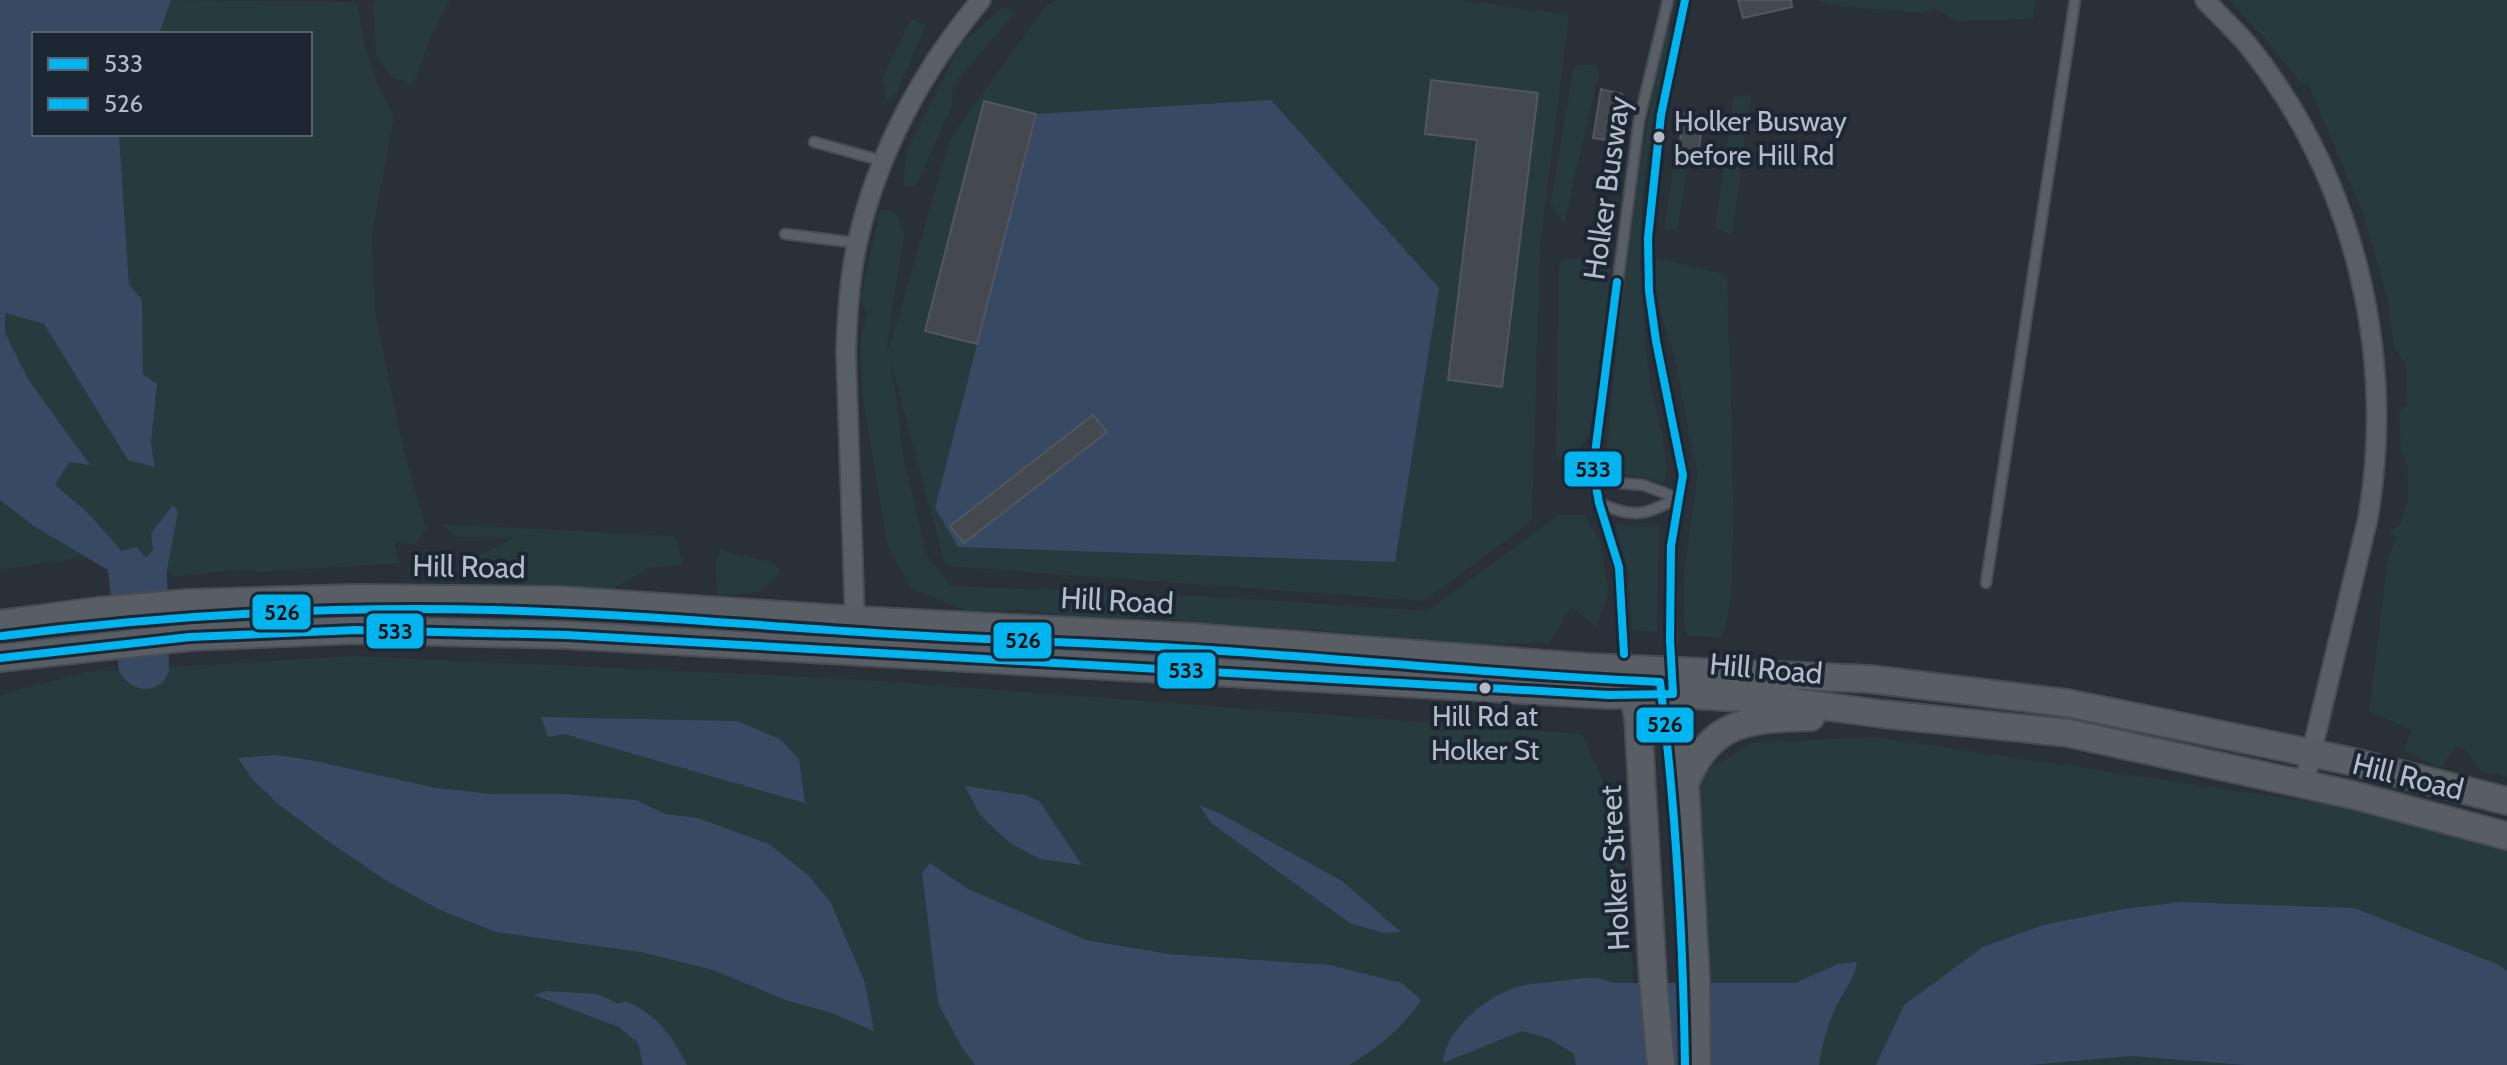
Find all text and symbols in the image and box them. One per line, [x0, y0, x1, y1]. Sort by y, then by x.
legend [32, 32, 312, 136]
text: 533 [104, 49, 143, 78]
text: 526 [104, 89, 143, 118]
street label: Holker Busway [1575, 94, 1638, 282]
place label: Holker Busway before Hill Rd [1674, 104, 1847, 172]
marker: Holker Busway before Hill Rd [1651, 129, 1667, 145]
line badge: 533 [1563, 450, 1623, 488]
text: 533 [1575, 456, 1611, 483]
street label: Hill Road [412, 547, 526, 586]
street label: Hill Road [1060, 579, 1175, 622]
line badge: 526 [251, 593, 312, 631]
text: 526 [264, 599, 300, 626]
line badge: 533 [365, 612, 425, 650]
text: 533 [377, 618, 413, 645]
line badge: 526 [992, 621, 1053, 660]
text: 526 [1005, 627, 1041, 654]
street label: Hill Road [1708, 645, 1824, 692]
line badge: 533 [1156, 651, 1217, 690]
text: 533 [1168, 657, 1204, 684]
marker: Hill Rd at Holker St [1477, 680, 1493, 696]
place label: Hill Rd at Holker St [1431, 699, 1539, 767]
line badge: 526 [1635, 706, 1695, 744]
text: 526 [1647, 711, 1683, 738]
street label: Hill Road [2349, 745, 2468, 808]
street label: Holker Street [1592, 784, 1637, 952]

